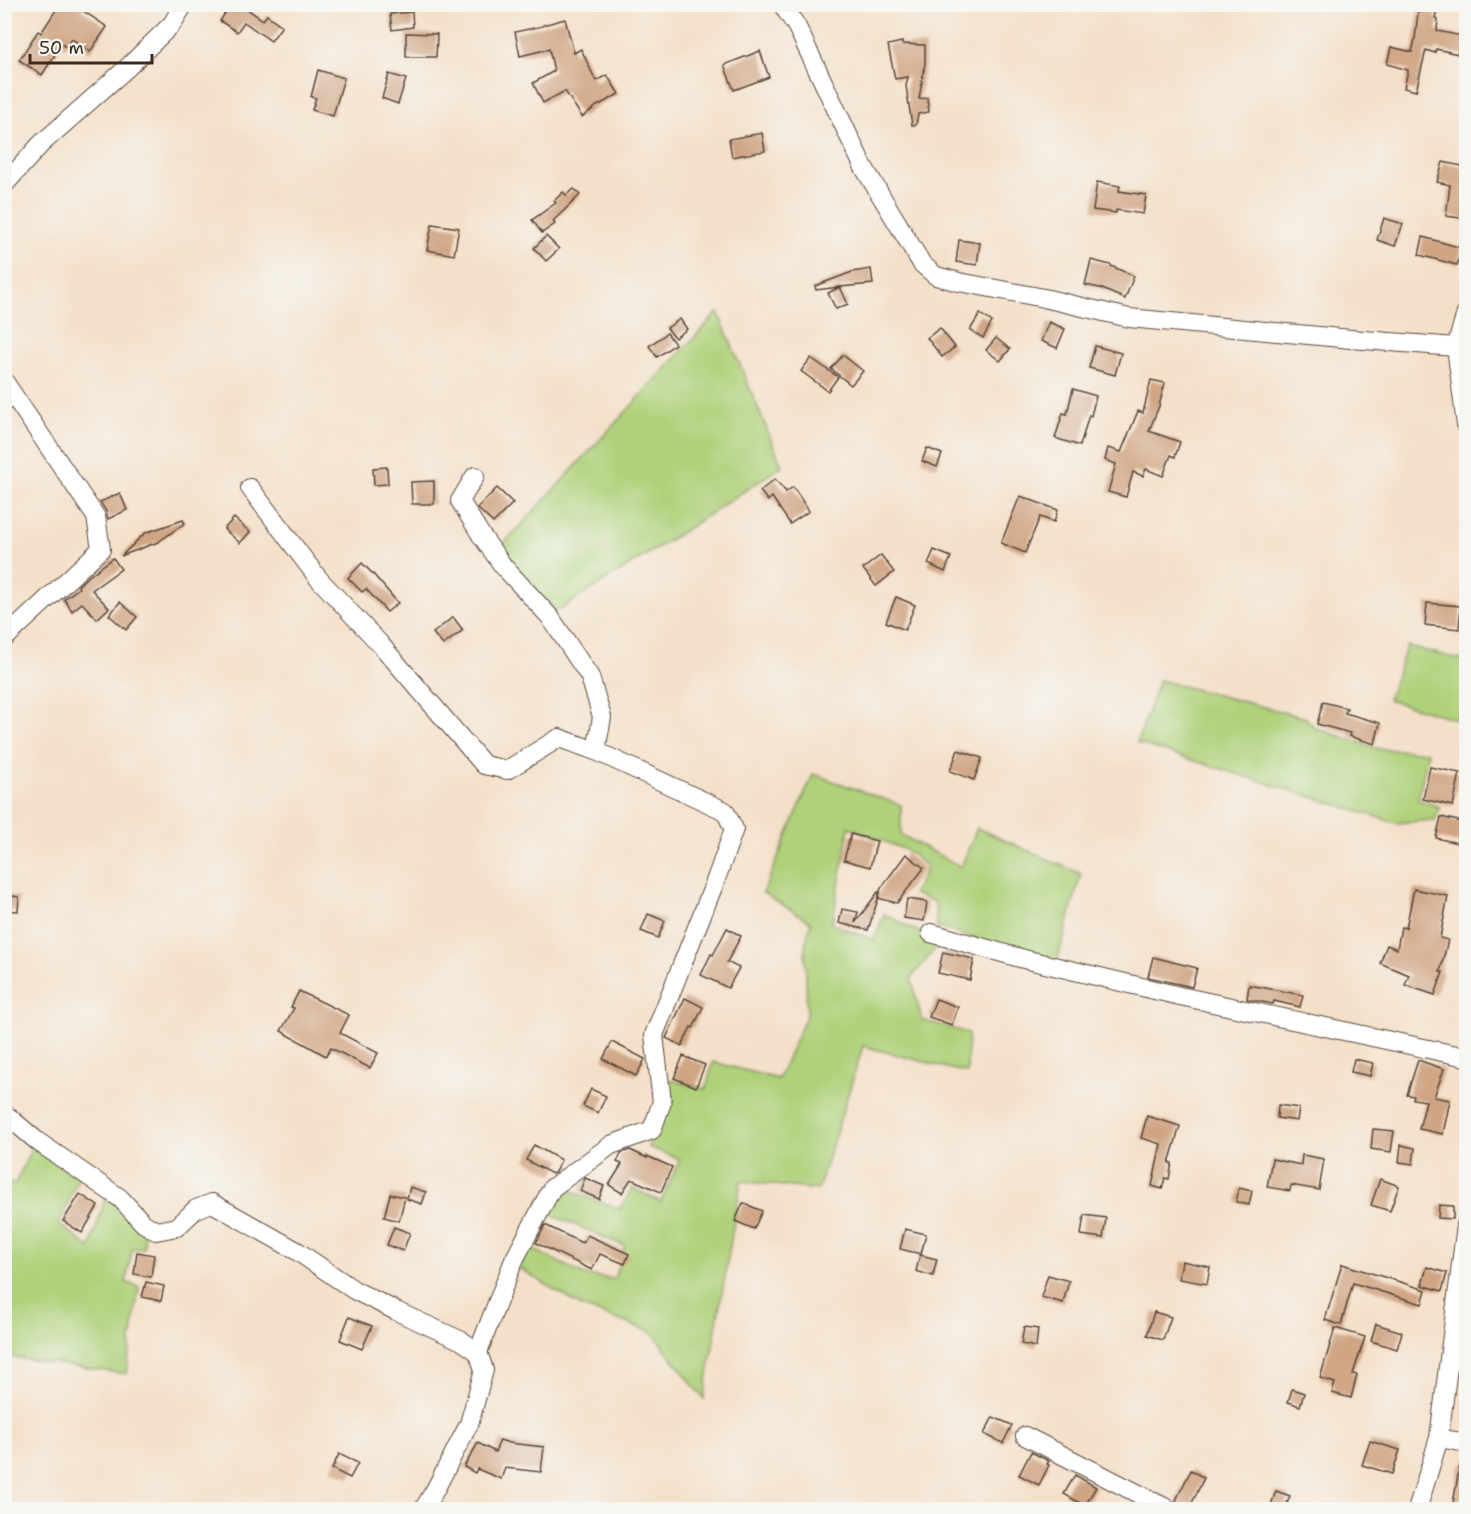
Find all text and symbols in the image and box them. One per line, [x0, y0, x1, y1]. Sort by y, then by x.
scale bar [30, 27, 152, 65]
text: 50 m [39, 36, 84, 60]

